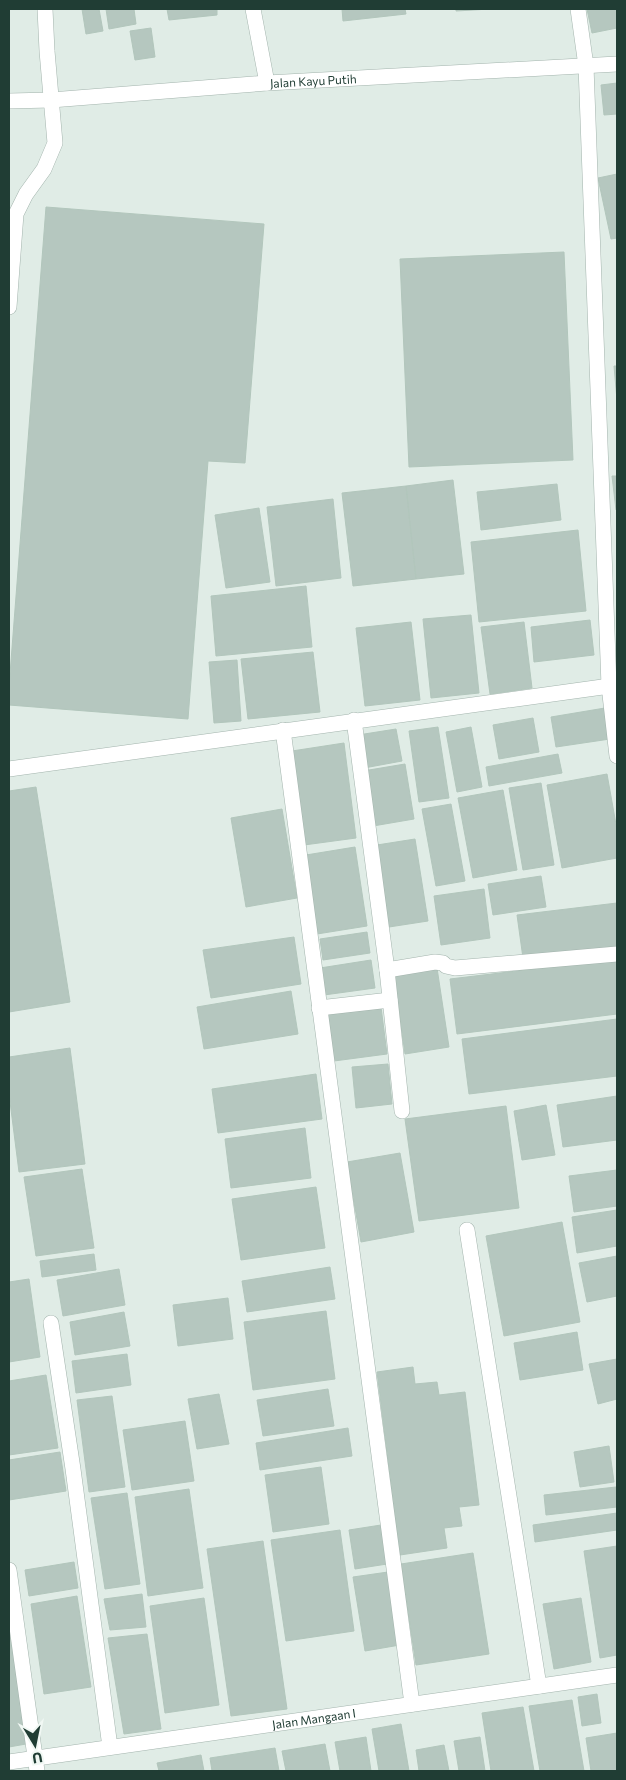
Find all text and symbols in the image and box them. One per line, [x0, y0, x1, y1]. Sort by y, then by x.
street label: Jalan Kayu Putih [269, 71, 357, 91]
street label: Jalan Mangaan I [271, 1705, 357, 1732]
north arrow [10, 1720, 60, 1770]
text: U [31, 1749, 44, 1768]

